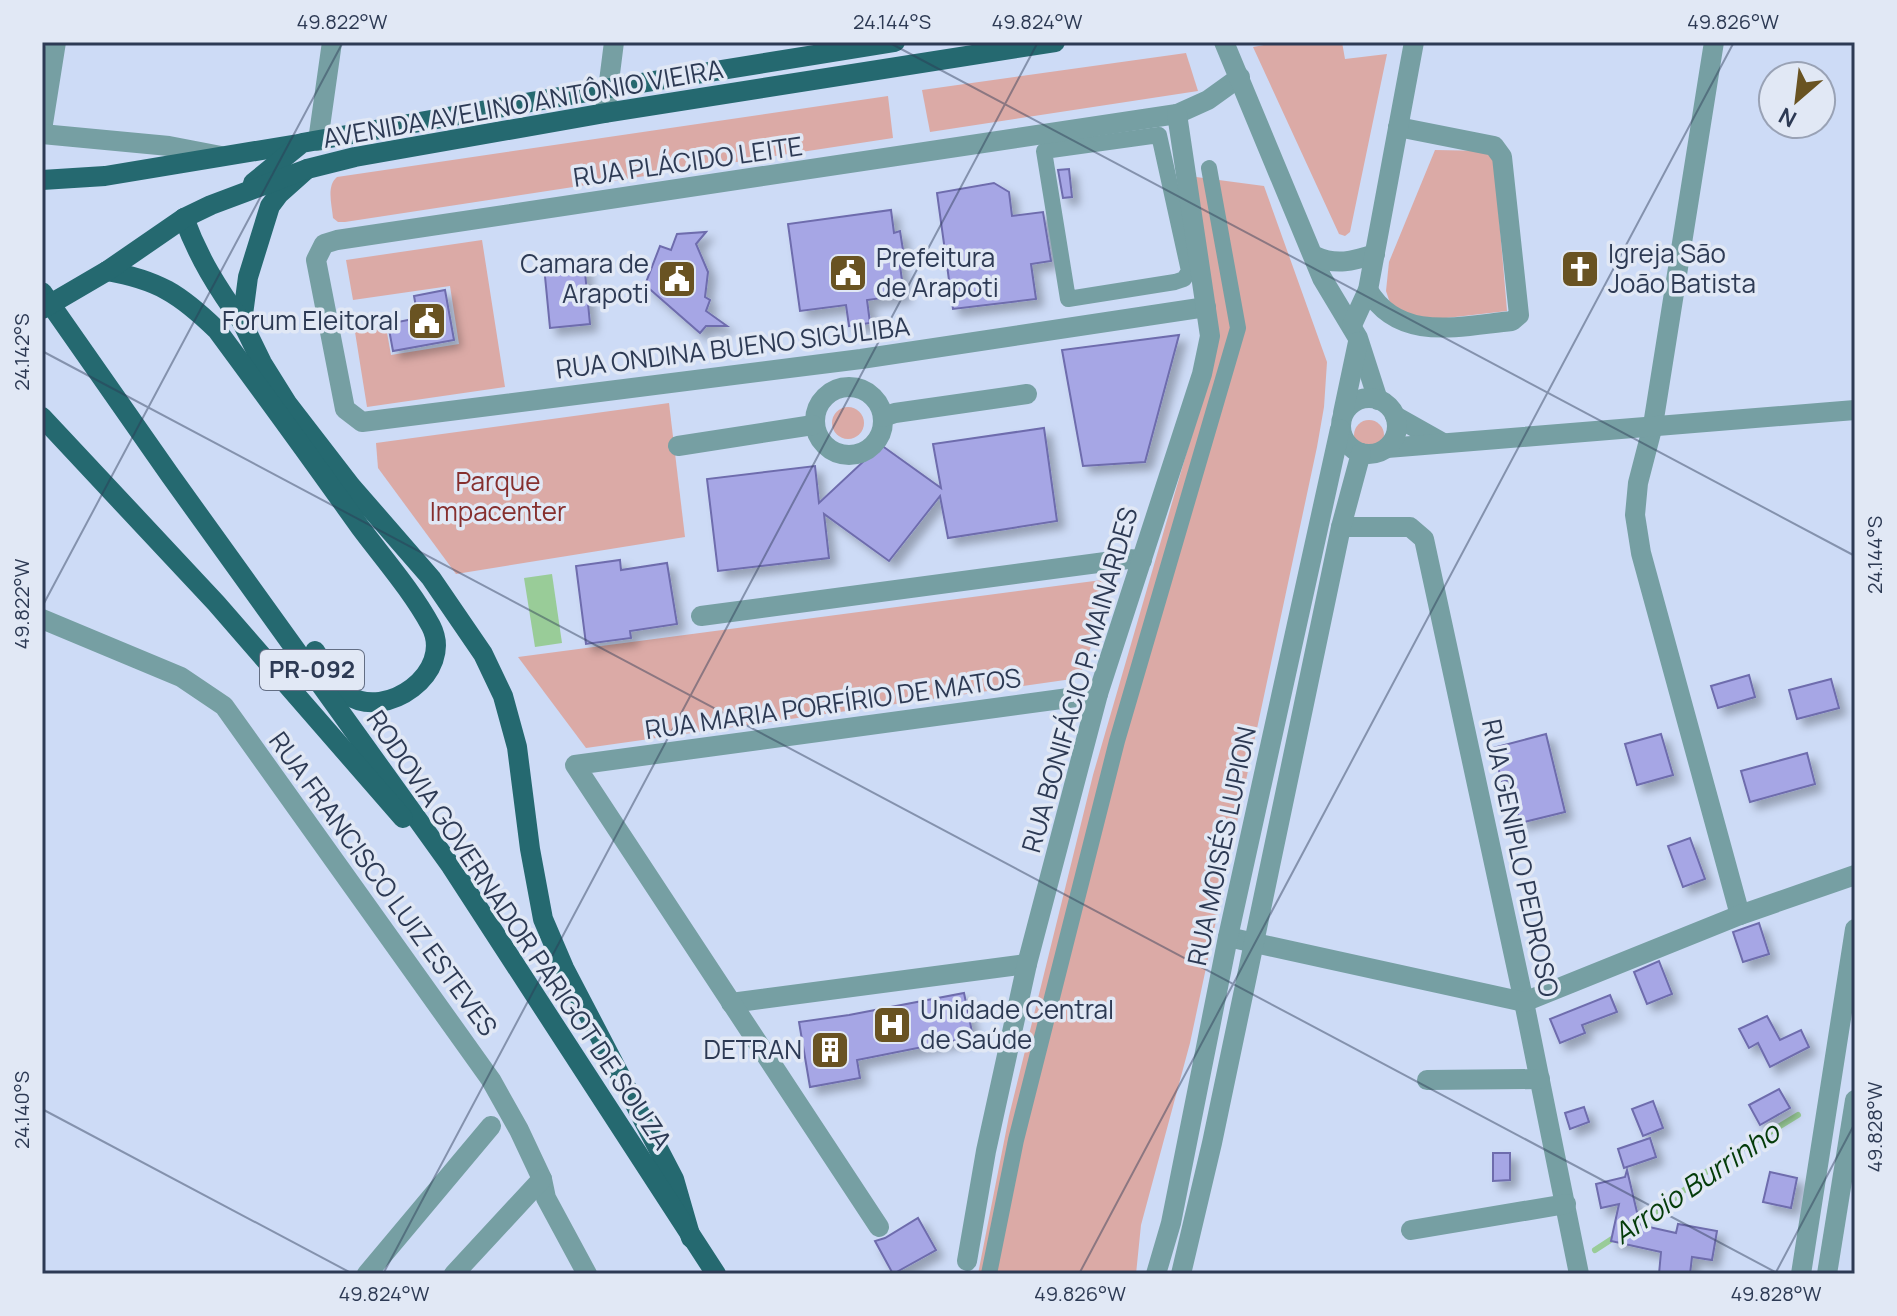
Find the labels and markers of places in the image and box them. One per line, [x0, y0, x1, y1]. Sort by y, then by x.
place label: Igreja São João Batista [1608, 235, 1756, 301]
place label: Prefeitura de Arapoti [876, 239, 999, 305]
place label: Camara de Arapoti [520, 245, 649, 311]
church icon: Igreja São João Batista [1559, 248, 1601, 290]
public building icon: Prefeitura de Arapoti [827, 252, 869, 294]
public building icon: Camara de Arapoti [656, 258, 698, 300]
public building icon: Forum Eleitoral [406, 300, 448, 342]
place label: Forum Eleitoral [222, 302, 399, 338]
place label: Unidade Central de Saúde [920, 991, 1114, 1057]
hospital icon: Unidade Central de Saúde [871, 1004, 913, 1046]
building icon: DETRAN [809, 1029, 851, 1071]
place label: DETRAN [704, 1031, 802, 1067]

